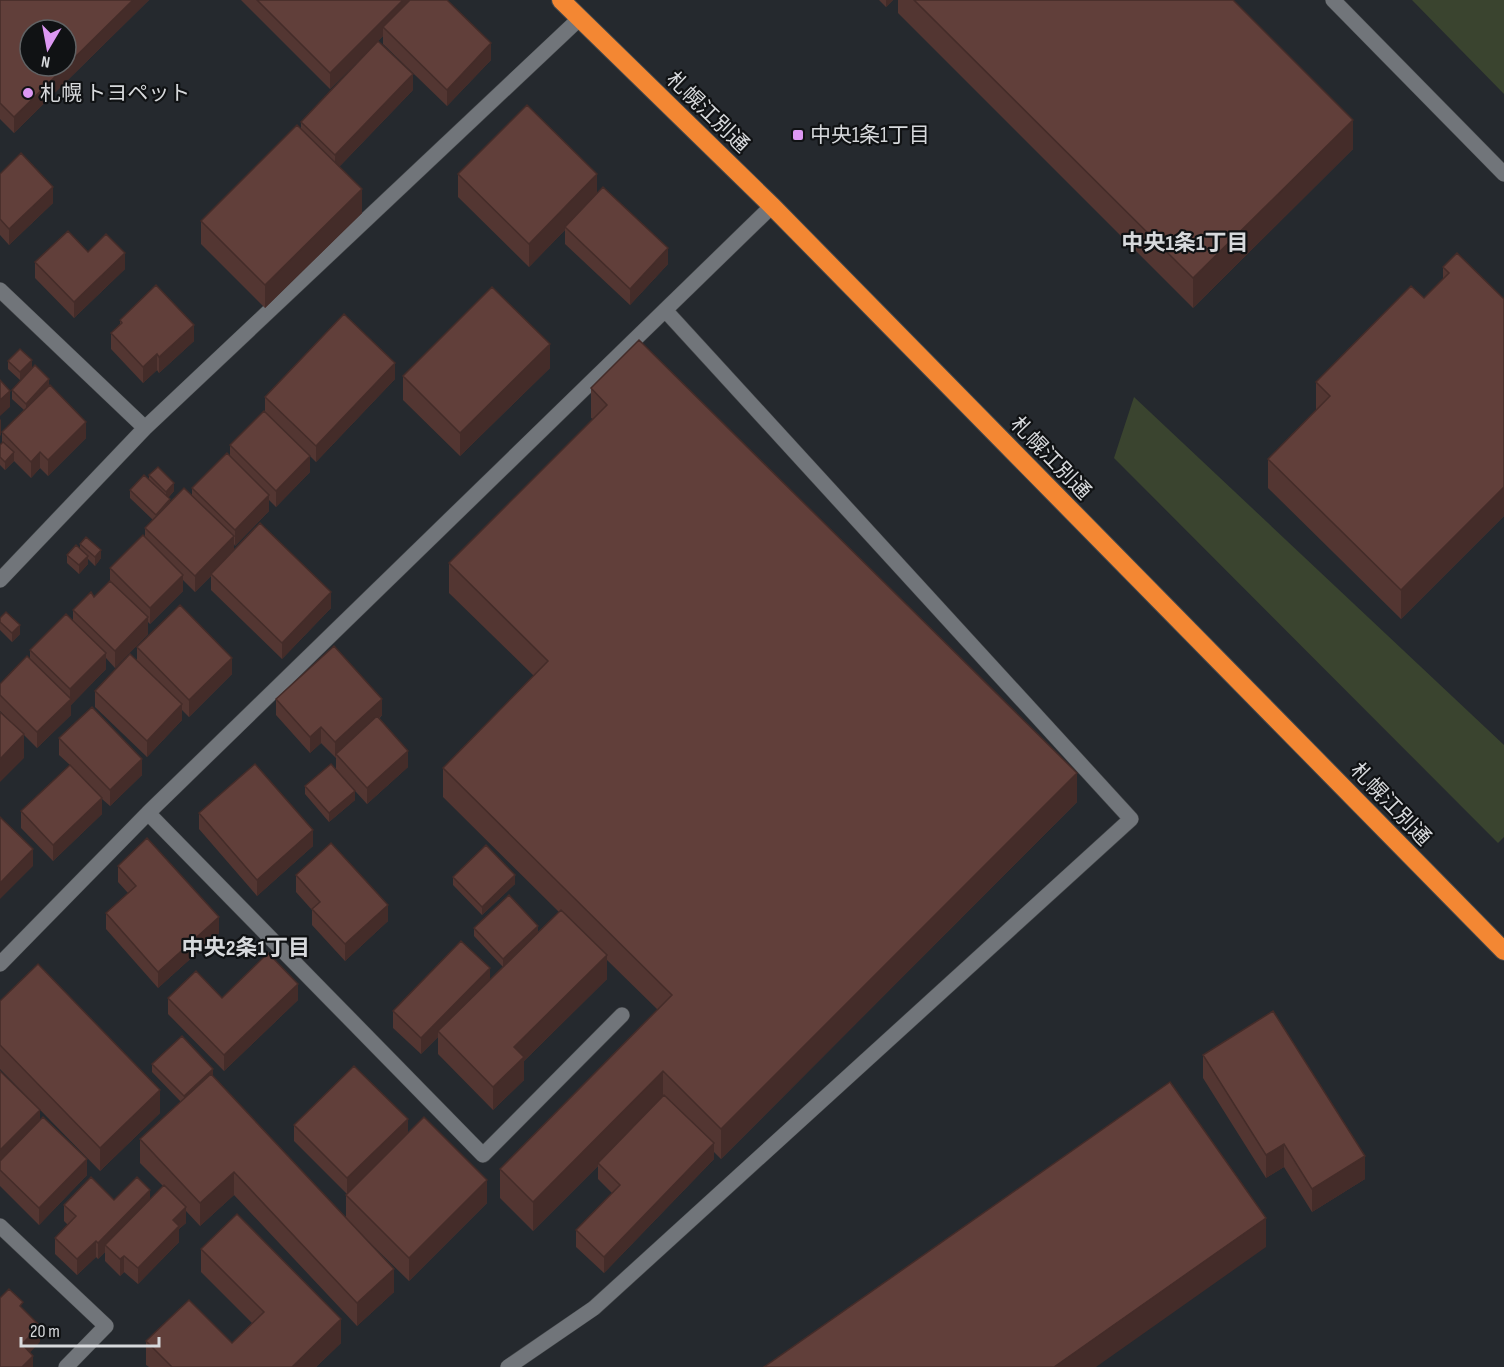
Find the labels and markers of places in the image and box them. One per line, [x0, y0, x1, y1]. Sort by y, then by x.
place label: 札幌 トヨペット [40, 81, 190, 106]
marker: 札幌 トヨペット [21, 86, 35, 100]
place label: 中央1条1丁目 [810, 123, 930, 148]
marker: 中央1条1丁目 [791, 128, 805, 142]

